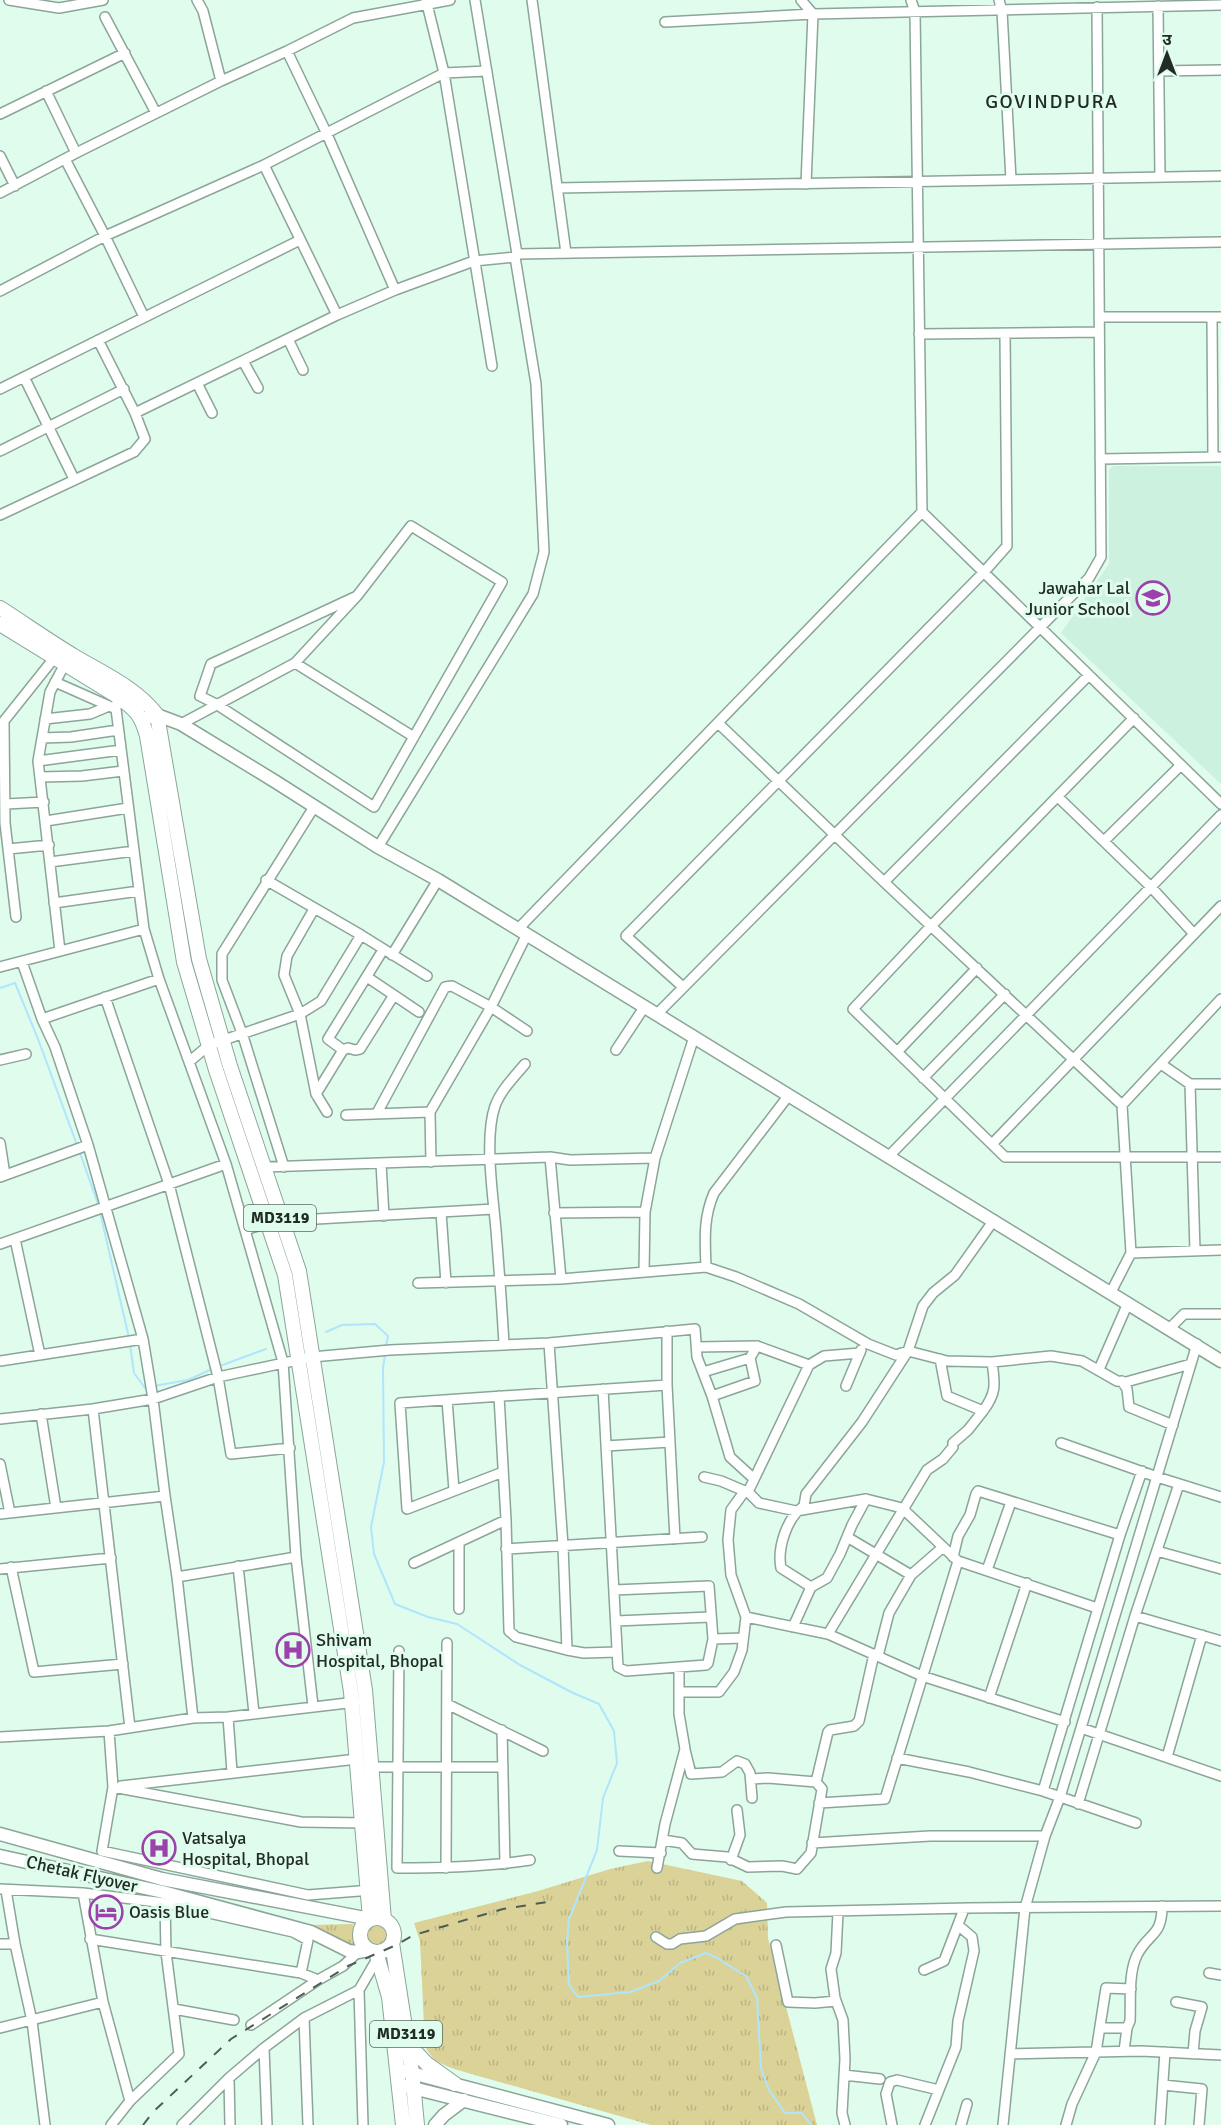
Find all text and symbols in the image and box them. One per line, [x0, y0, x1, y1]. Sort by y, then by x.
north arrow [1137, 24, 1197, 84]
text: उ [1162, 30, 1172, 50]
district label: GOVINDPURA [985, 89, 1119, 114]
place label: Jawahar Lal Junior School [1025, 577, 1130, 620]
school or university icon: Jawahar Lal Junior School [1135, 580, 1171, 616]
road number: MD3119 [244, 1205, 316, 1231]
place label: Shivam Hospital, Bhopal [316, 1629, 443, 1672]
hospital icon: Shivam Hospital, Bhopal [275, 1632, 311, 1668]
place label: Vatsalya Hospital, Bhopal [182, 1827, 309, 1870]
hospital icon: Vatsalya Hospital, Bhopal [141, 1830, 177, 1866]
street label: Chetak Flyover [24, 1851, 140, 1898]
hotel icon: Oasis Blue [88, 1894, 124, 1930]
place label: Oasis Blue [129, 1901, 209, 1923]
road number: MD3119 [370, 2021, 442, 2047]

